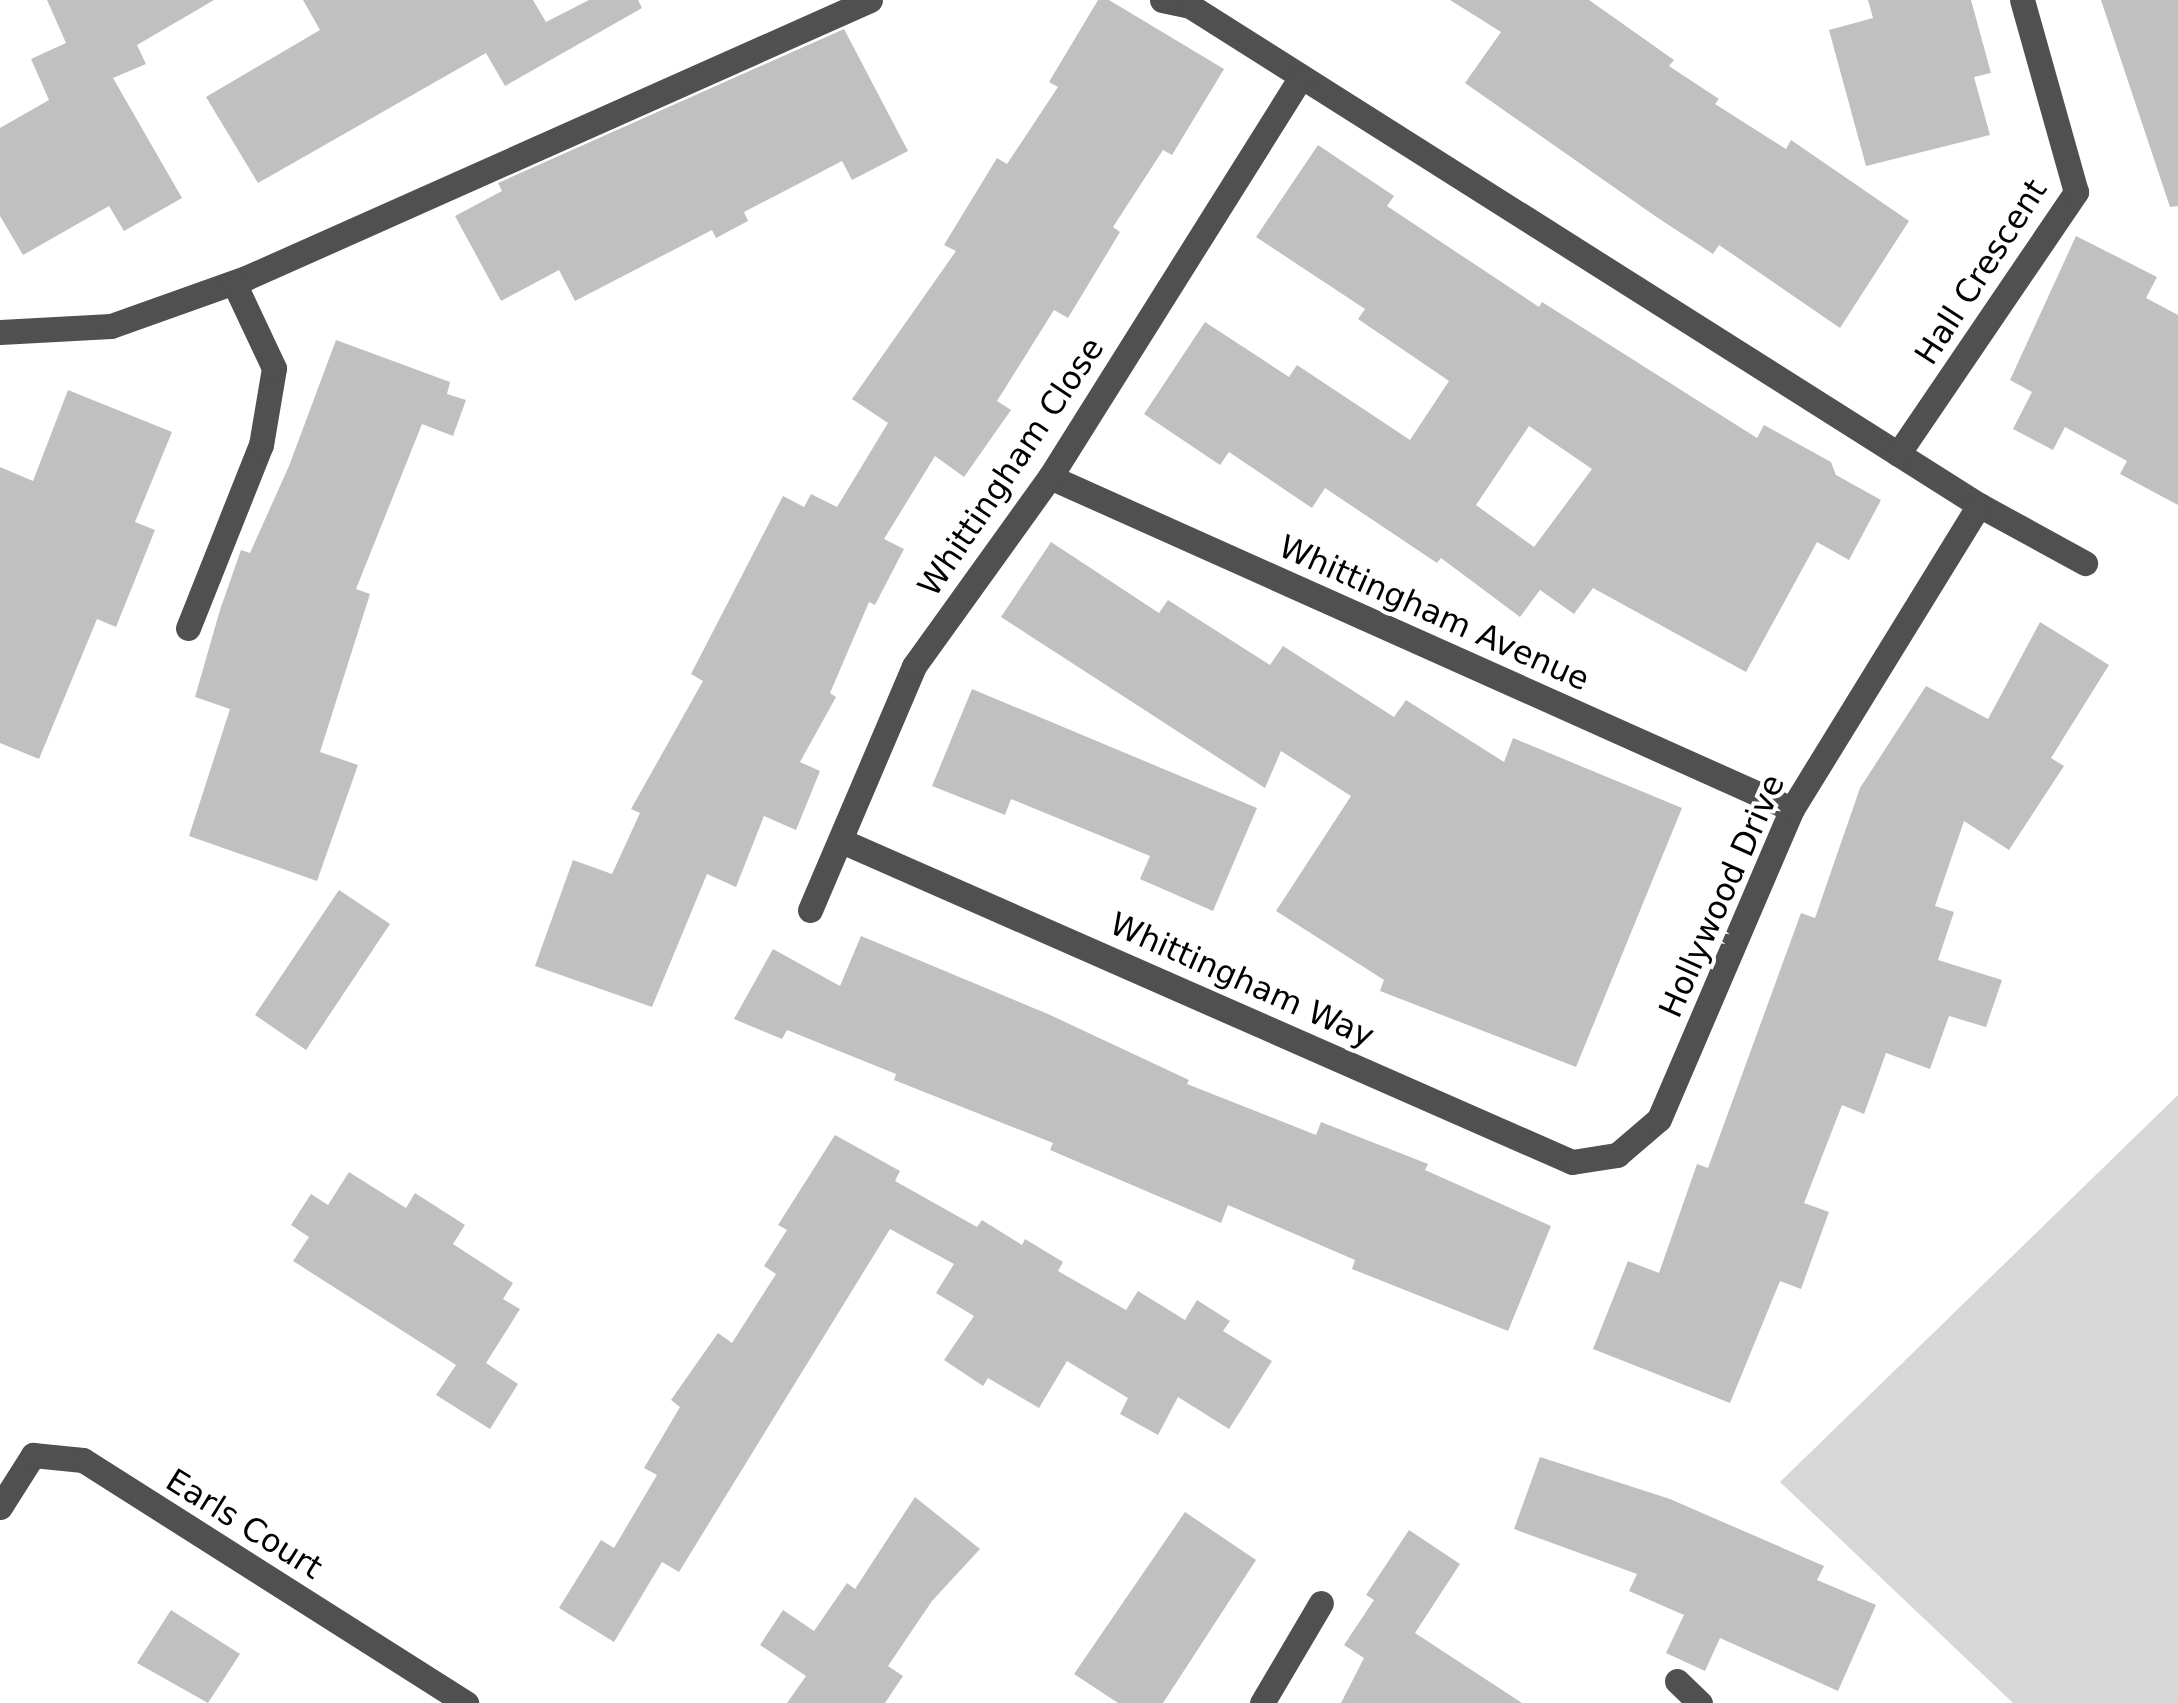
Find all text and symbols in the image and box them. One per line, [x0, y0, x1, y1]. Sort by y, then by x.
street label: Hall Crescent [1907, 172, 2055, 372]
street label: Whittingham Close [910, 330, 1112, 604]
street label: Whittingham Avenue [1273, 527, 1595, 699]
street label: Hollywood Drive [1651, 769, 1793, 1023]
street label: Whittingham Way [1104, 905, 1380, 1055]
street label: Earls Court [159, 1461, 329, 1587]

